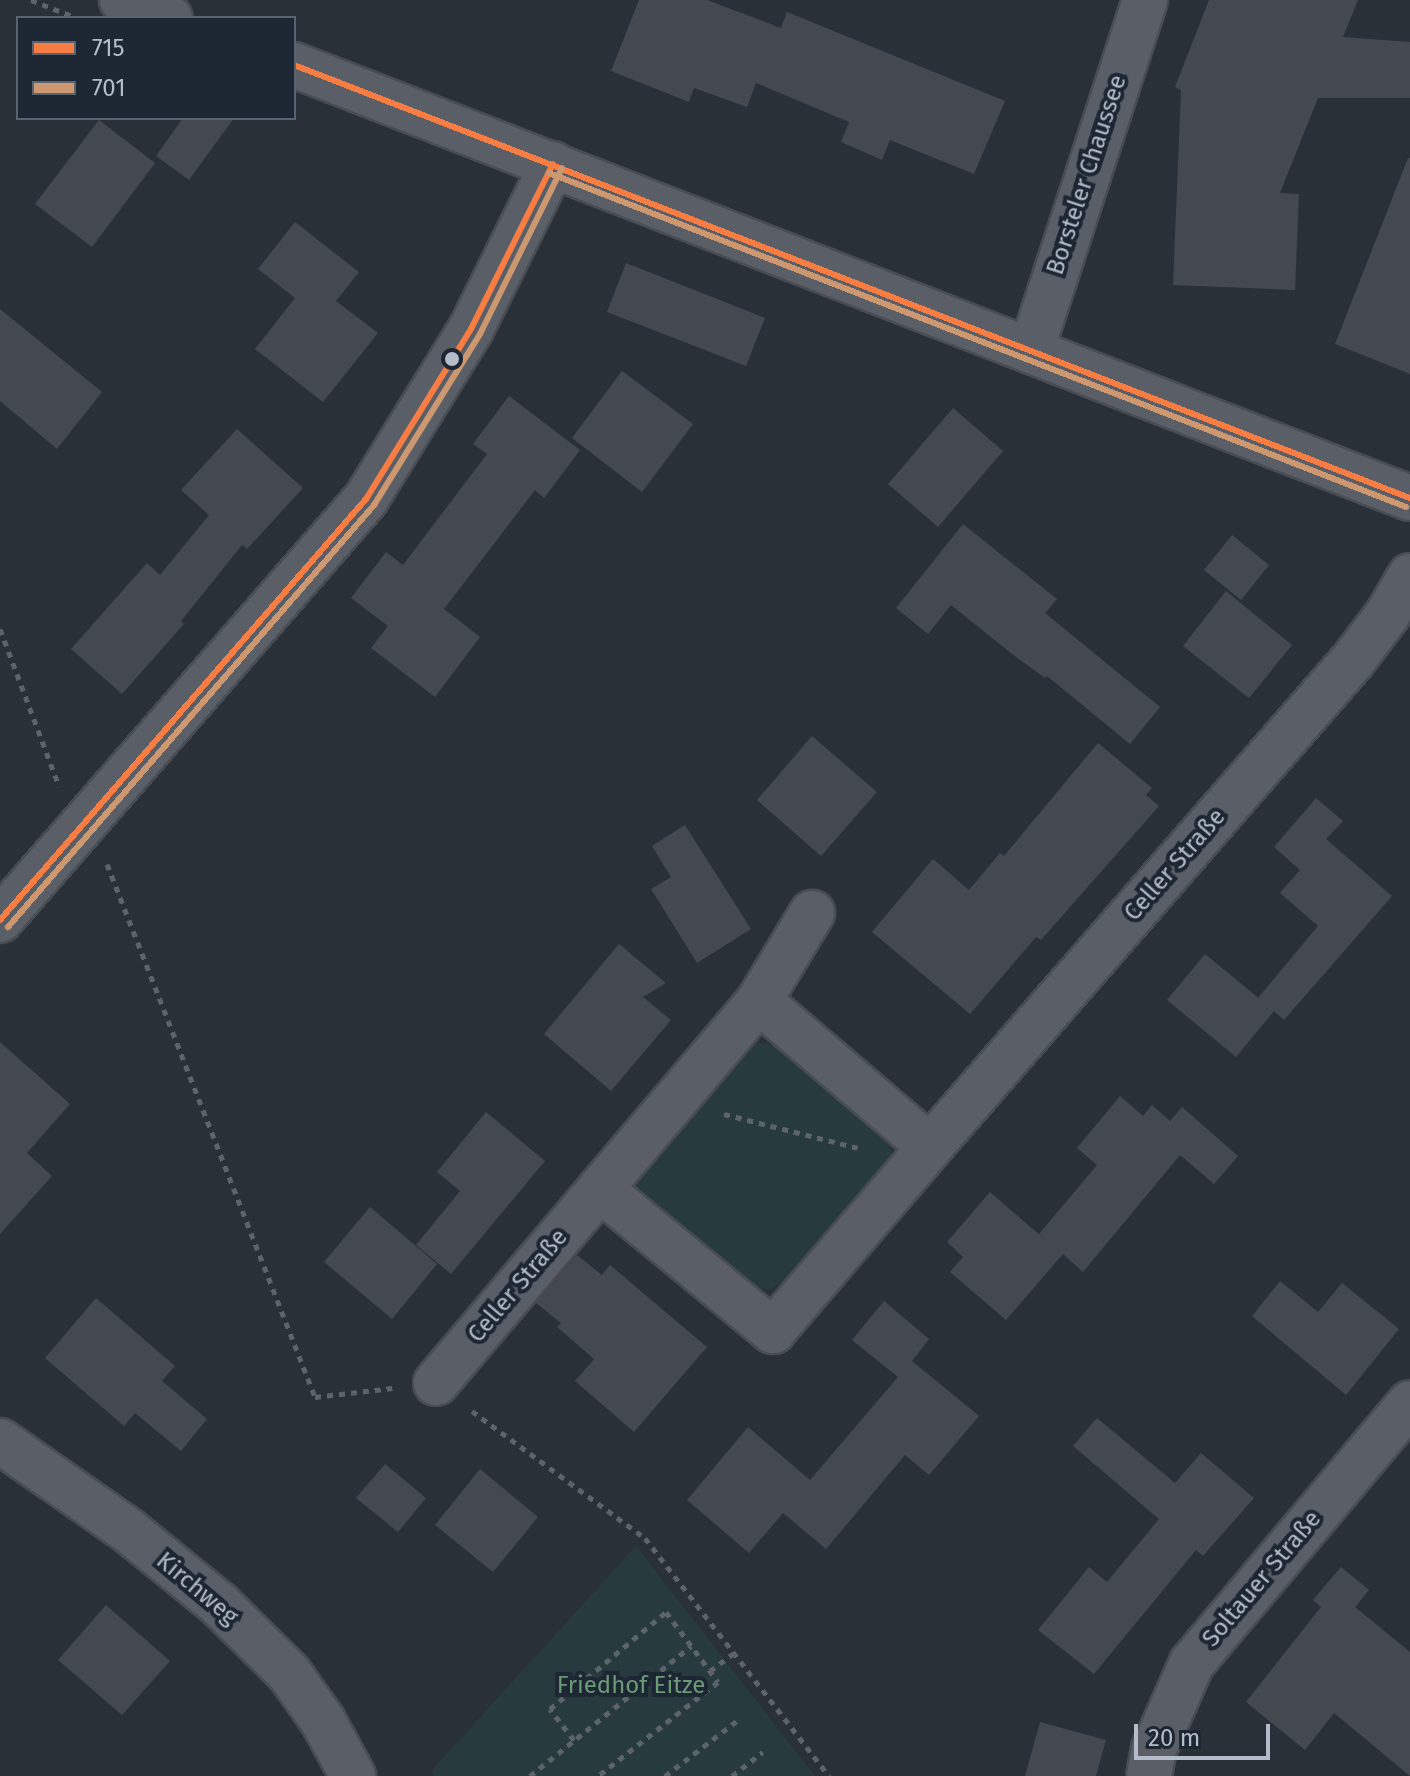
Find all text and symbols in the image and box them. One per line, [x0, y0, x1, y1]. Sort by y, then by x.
legend [16, 16, 296, 120]
text: 715 [92, 34, 125, 62]
street label: Borsteler Chaussee [1041, 71, 1133, 279]
text: 701 [92, 74, 126, 102]
unlabelled marker [444, 351, 460, 367]
street label: Celler Straße [1118, 803, 1232, 927]
street label: Celler Straße [462, 1223, 574, 1349]
street label: Soltauer Straße [1197, 1505, 1327, 1653]
street label: Kirchweg [150, 1547, 244, 1631]
park label: Friedhof Eitze [557, 1672, 705, 1700]
scale bar [1138, 1708, 1274, 1758]
text: 20 m [1148, 1724, 1200, 1752]

